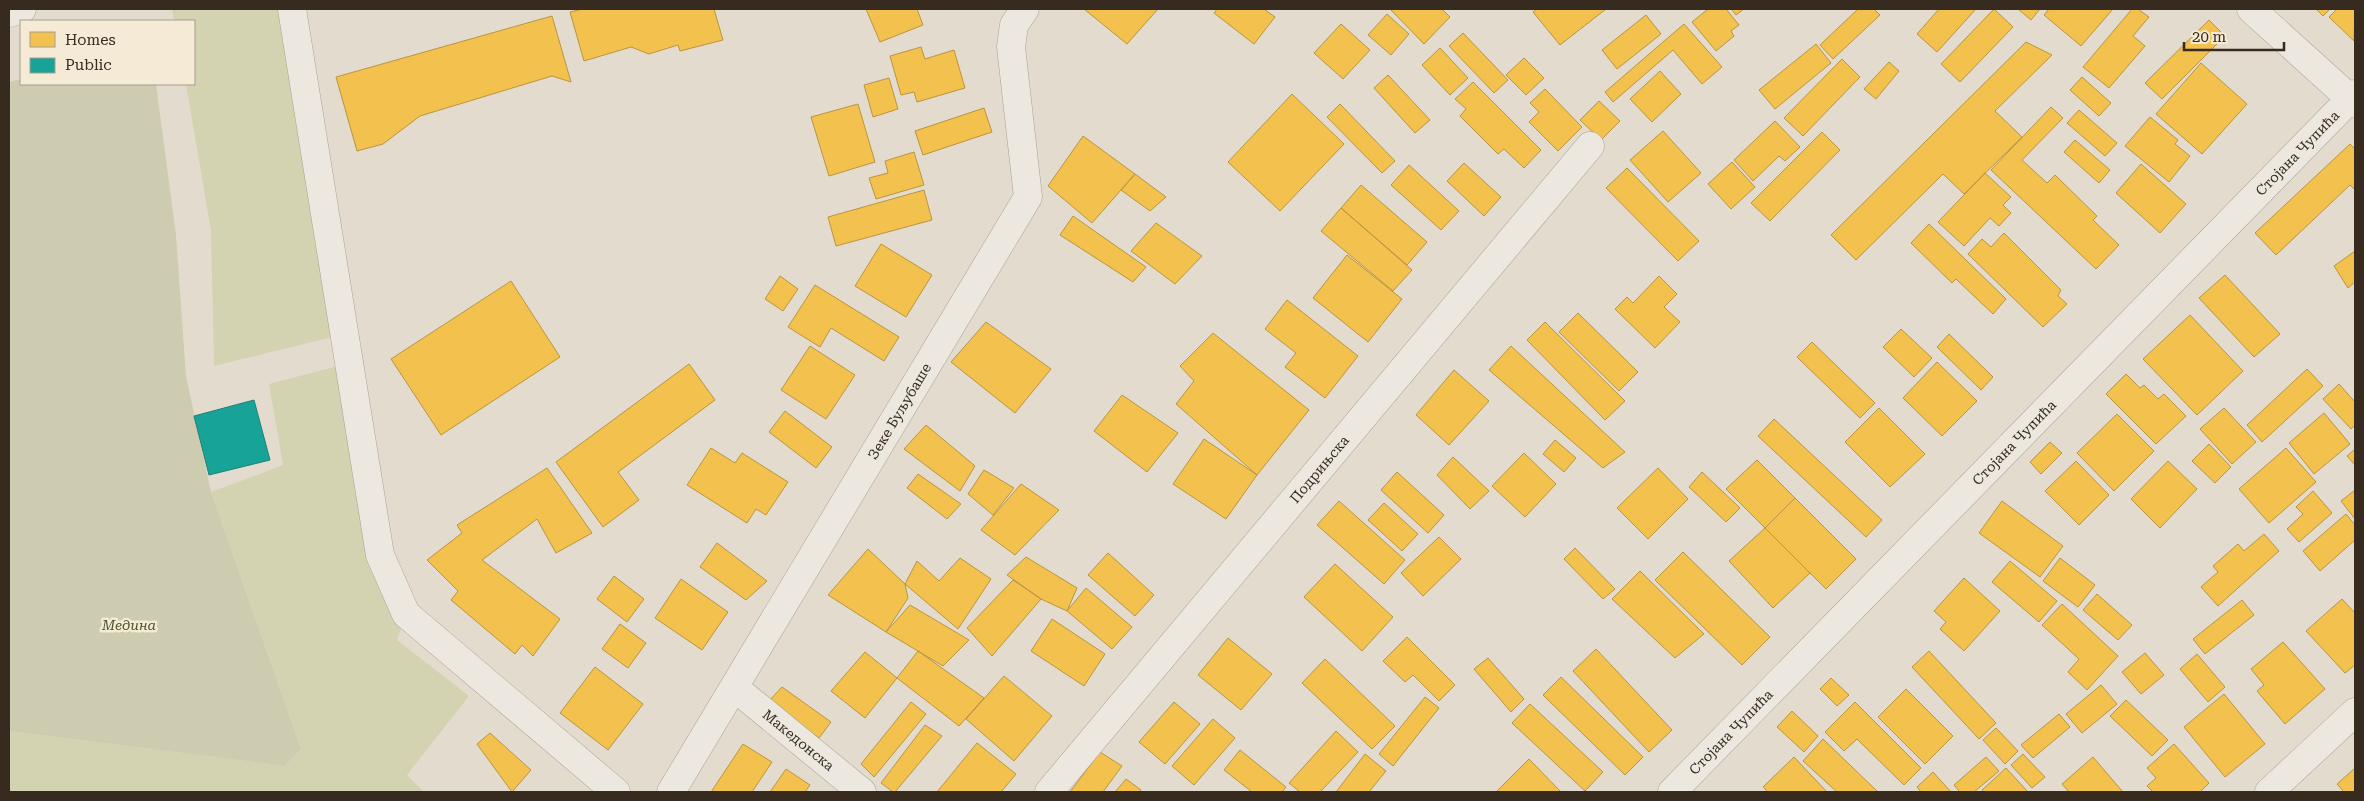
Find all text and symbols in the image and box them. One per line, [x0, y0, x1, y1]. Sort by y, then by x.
legend [20, 20, 195, 85]
scale bar [2184, 20, 2284, 52]
text: 20 m [2192, 28, 2227, 46]
text: Homes [65, 31, 116, 49]
text: Public [65, 56, 112, 74]
street label: Стојана Чупића [2252, 107, 2343, 199]
street label: Зеке Буљубаше [864, 360, 935, 462]
street label: Стојана Чупића [1969, 396, 2059, 488]
street label: Подрињска [1287, 432, 1352, 506]
park label: Медина [101, 617, 156, 633]
street label: Стојана Чупића [1686, 686, 1776, 778]
street label: Македонска [760, 706, 838, 774]

